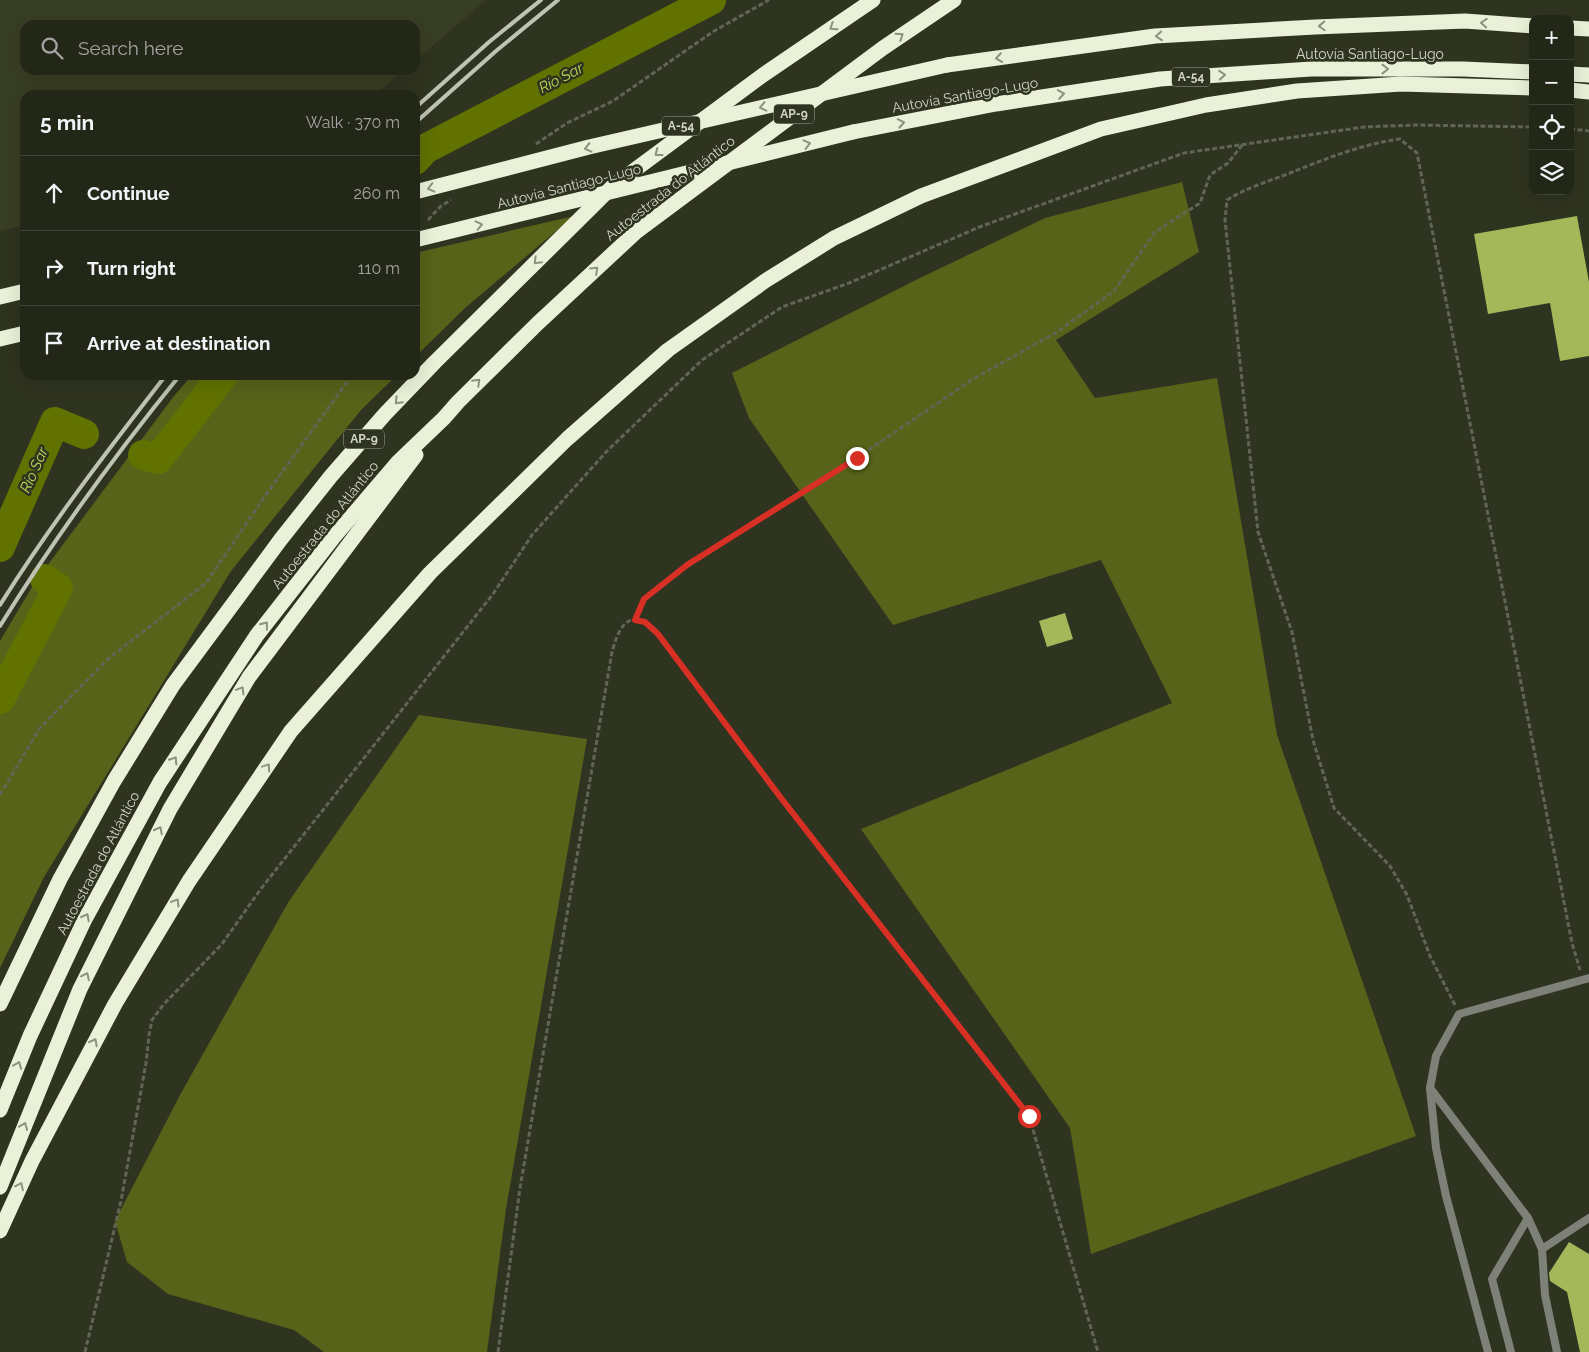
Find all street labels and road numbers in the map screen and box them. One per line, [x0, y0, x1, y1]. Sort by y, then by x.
street label: Autovía Santiago-Lugo [1296, 46, 1444, 62]
road number: A-54 [1172, 68, 1210, 86]
street label: Autovía Santiago-Lugo [891, 74, 1039, 116]
road number: AP-9 [774, 105, 814, 124]
road number: A-54 [662, 116, 700, 136]
street label: Autoestrada do Atlántico [602, 132, 738, 244]
street label: Autovía Santiago-Lugo [495, 160, 643, 212]
road number: AP-9 [344, 429, 384, 448]
street label: Autoestrada do Atlántico [268, 458, 382, 592]
street label: Autoestrada do Atlántico [53, 789, 143, 937]

